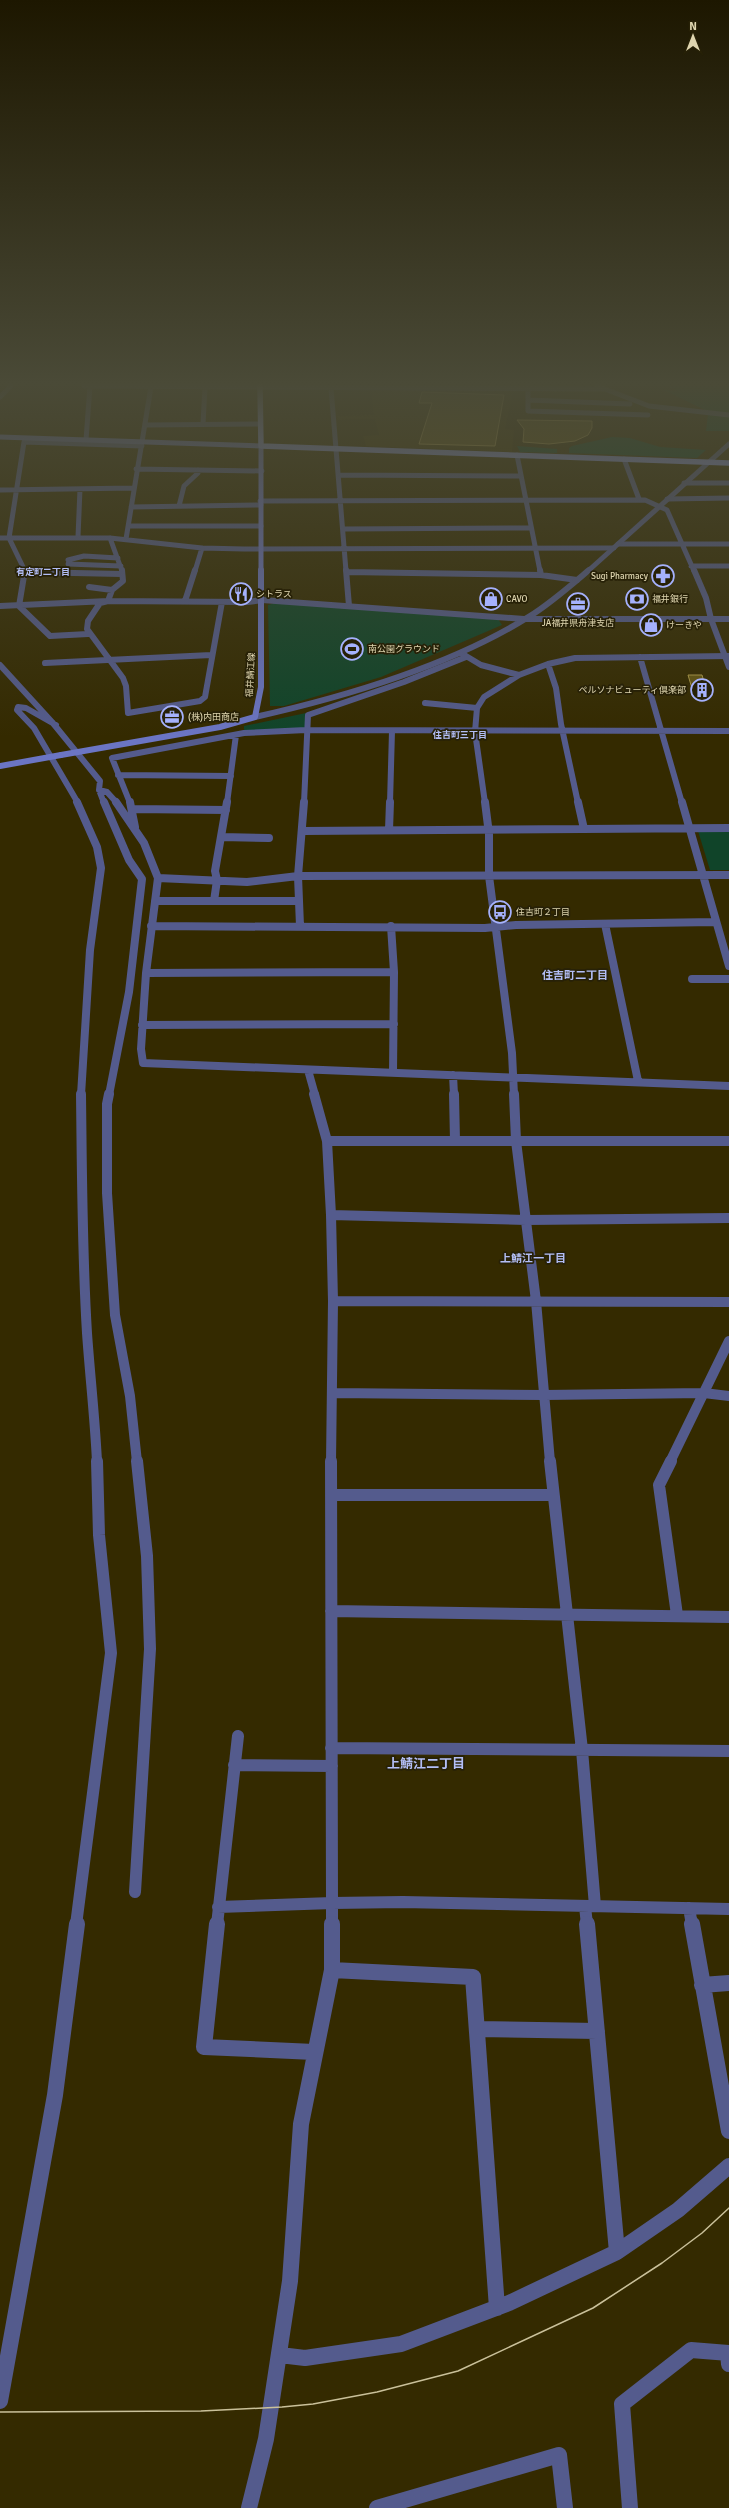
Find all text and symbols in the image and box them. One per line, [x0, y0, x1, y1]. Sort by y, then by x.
north arrow [673, 16, 713, 56]
text: N [689, 20, 697, 33]
pharmacy icon: Sugi Pharmacy [650, 563, 676, 589]
district label: 有定町二丁目 [16, 567, 70, 578]
place label: Sugi Pharmacy [591, 571, 649, 582]
restaurant icon: シトラス [228, 581, 254, 607]
shop icon: CAVO [478, 586, 504, 612]
bank icon: 福井銀行 [624, 586, 650, 612]
place label: シトラス [256, 589, 292, 600]
office icon: JA福井県舟津支店 [565, 591, 591, 617]
place label: CAVO [506, 594, 528, 605]
place label: 福井銀行 [652, 594, 688, 605]
shop icon: けーきや [638, 612, 664, 638]
place label: JA福井県舟津支店 [542, 618, 614, 629]
place label: けーきや [666, 620, 702, 631]
sports icon: 南公園グラウンド [339, 636, 365, 662]
place label: 南公園グラウンド [368, 644, 440, 655]
street label: 福井鯖江線 [244, 651, 258, 698]
building icon: ペルソナビューティ倶楽部 [689, 677, 715, 703]
place label: ペルソナビューティ倶楽部 [579, 685, 686, 696]
office icon: (株)内田商店 [159, 704, 185, 730]
place label: (株)内田商店 [188, 712, 239, 723]
district label: 住吉町三丁目 [432, 730, 487, 741]
bus stop icon: 住吉町２丁目 [487, 899, 513, 925]
place label: 住吉町２丁目 [515, 907, 570, 918]
district label: 住吉町二丁目 [542, 969, 608, 982]
district label: 上鯖江一丁目 [500, 1252, 566, 1265]
district label: 上鯖江二丁目 [387, 1756, 465, 1772]

